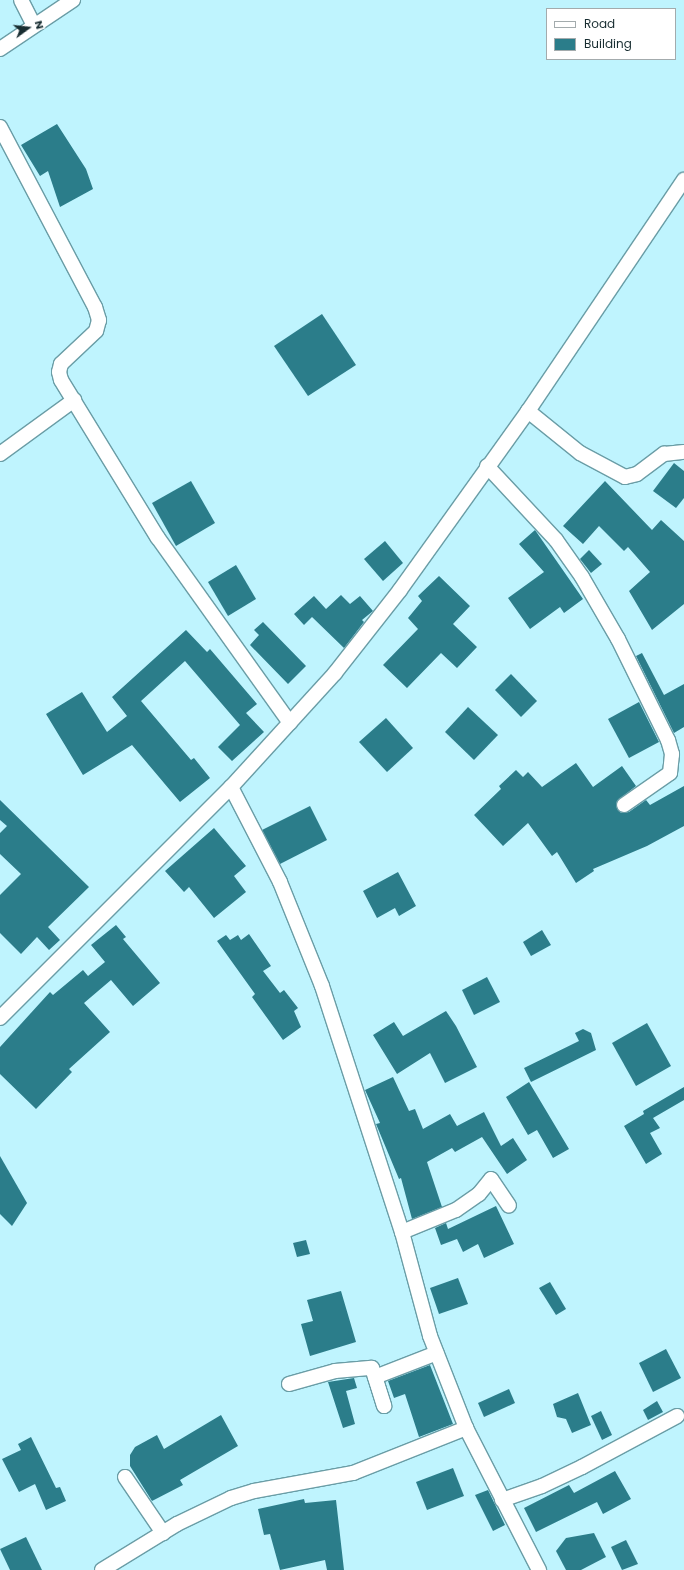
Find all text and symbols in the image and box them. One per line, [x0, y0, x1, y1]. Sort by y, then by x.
north arrow [8, 8, 48, 48]
legend [546, 8, 676, 60]
text: Road [584, 15, 615, 32]
text: N [31, 19, 48, 31]
text: Building [584, 35, 632, 52]

